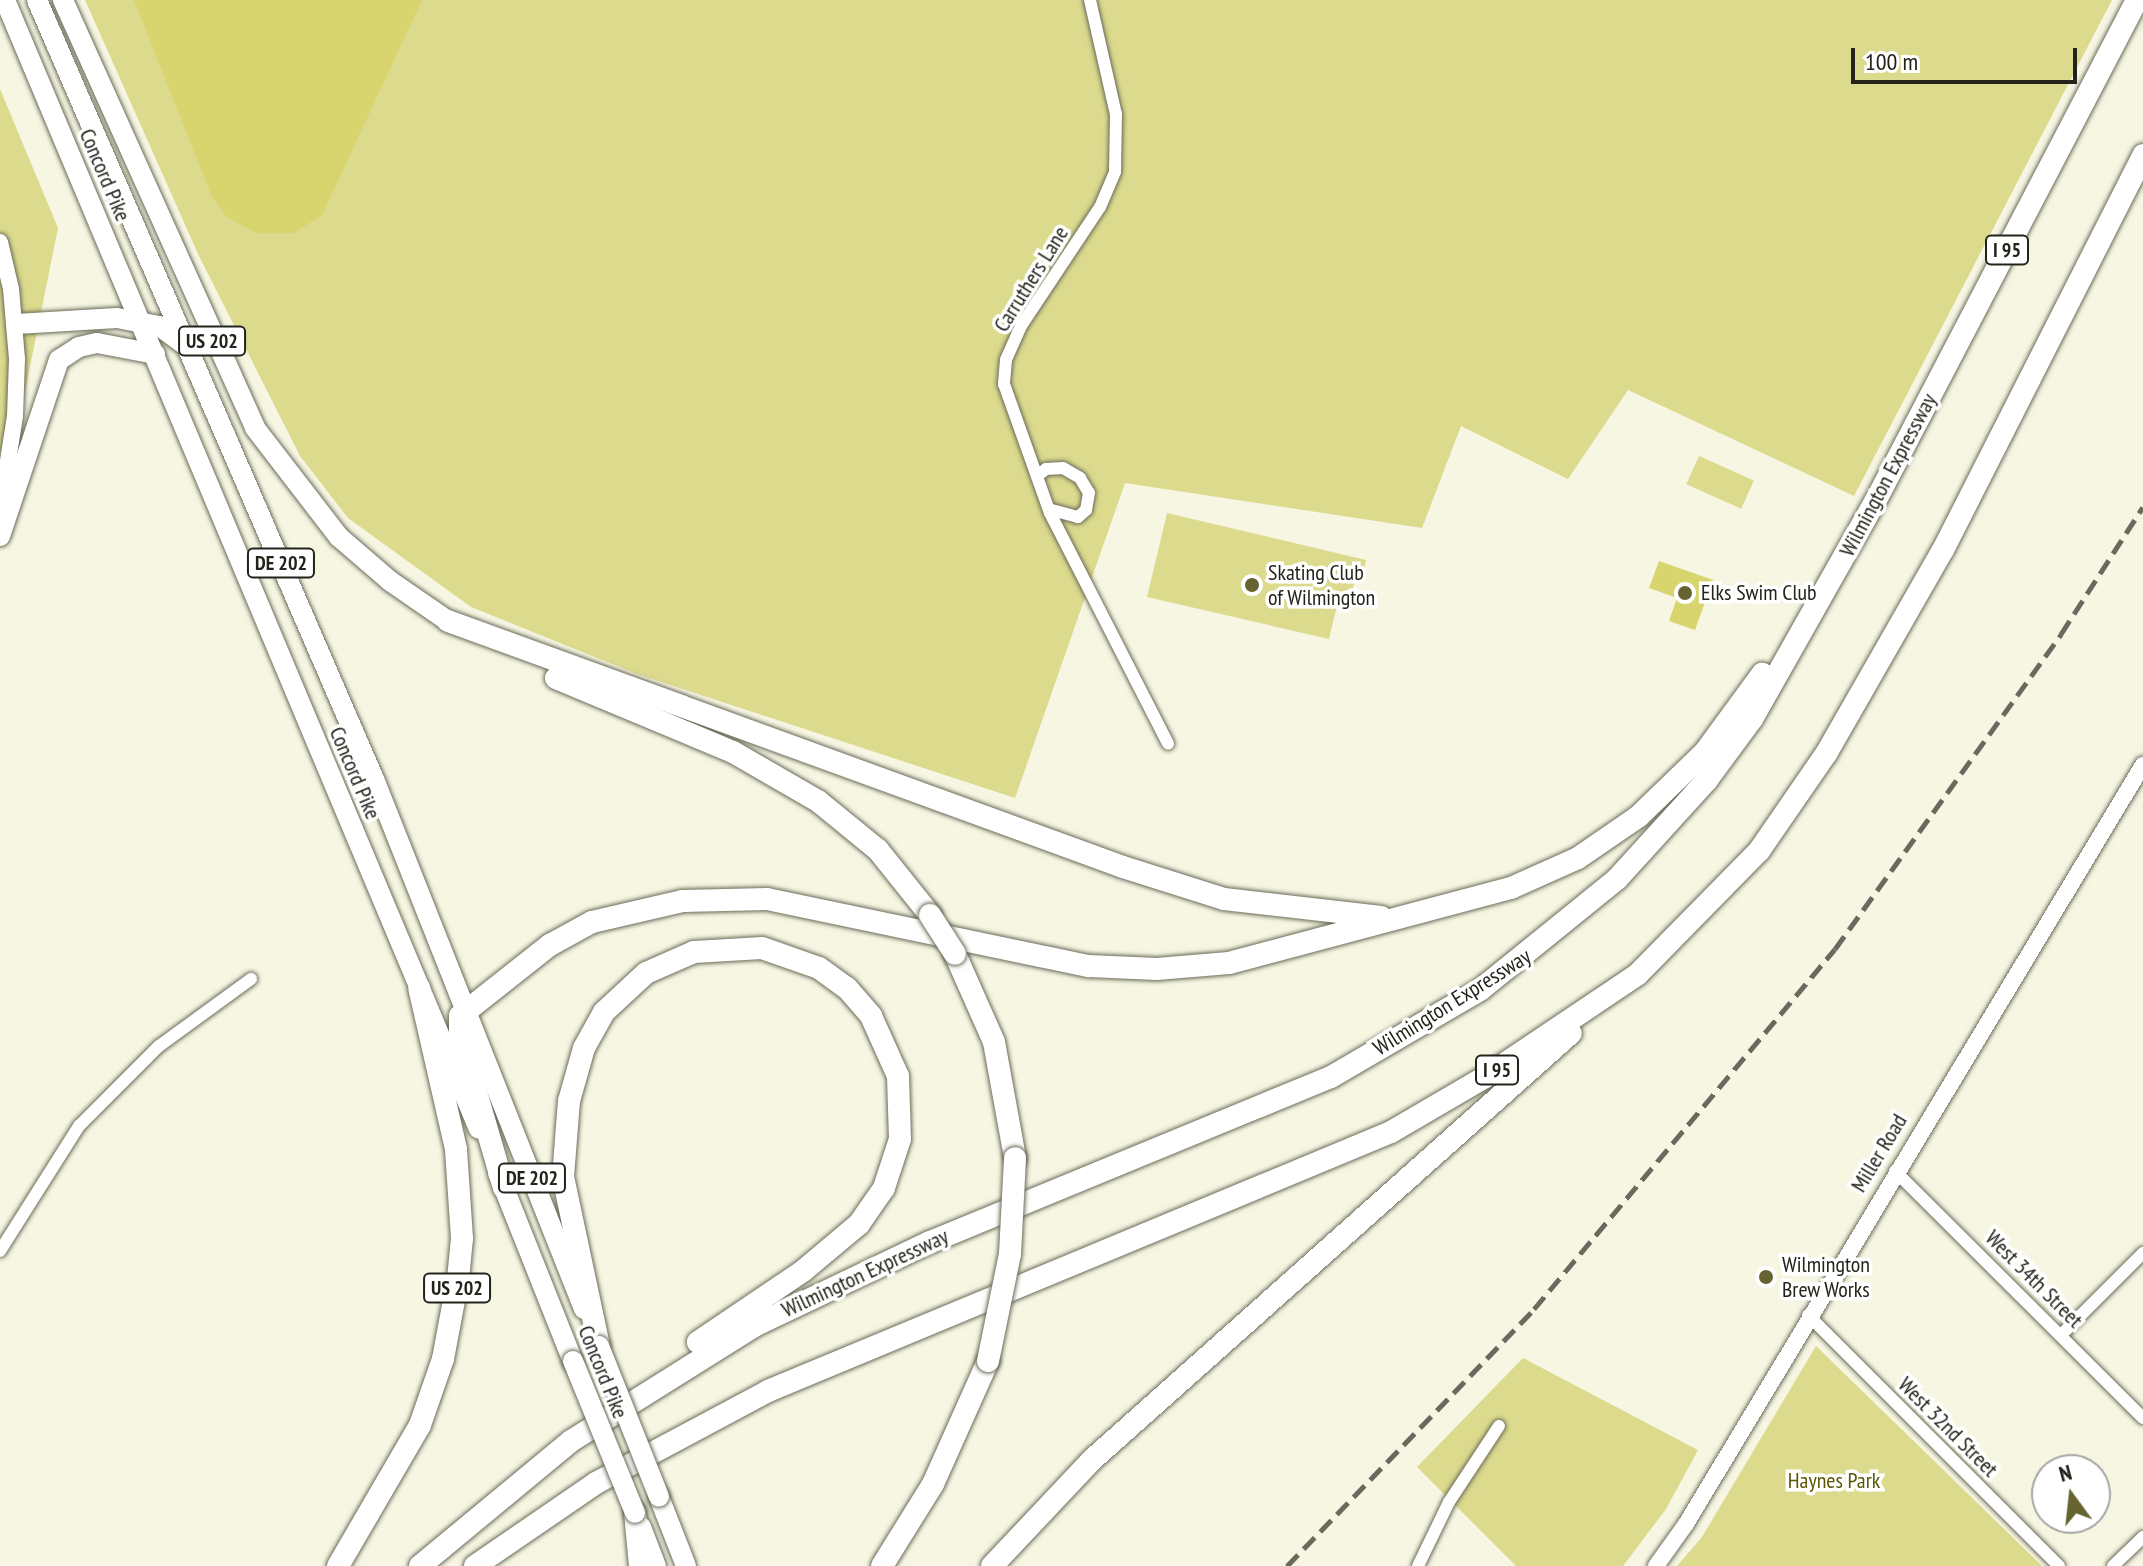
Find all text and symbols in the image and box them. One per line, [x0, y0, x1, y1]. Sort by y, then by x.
scale bar [1855, 32, 2081, 82]
text: 100 m [1865, 46, 1918, 77]
street label: Concord Pike [74, 125, 136, 225]
street label: Carruthers Lane [988, 221, 1074, 337]
road number: I 95 [1985, 234, 2029, 266]
road number: US 202 [178, 325, 246, 357]
street label: Wilmington Expressway [1834, 389, 1942, 561]
road number: DE 202 [245, 547, 317, 579]
place label: Skating Club of Wilmington [1268, 559, 1376, 610]
marker: Skating Club of Wilmington [1243, 576, 1261, 594]
place label: Elks Swim Club [1701, 580, 1817, 606]
marker: Elks Swim Club [1676, 584, 1694, 602]
street label: Concord Pike [324, 723, 386, 823]
street label: Wilmington Expressway [1368, 943, 1536, 1061]
road number: I 95 [1475, 1054, 1519, 1086]
street label: Miller Road [1845, 1109, 1913, 1197]
road number: DE 202 [496, 1162, 568, 1194]
street label: Wilmington Expressway [778, 1223, 952, 1323]
street label: West 34th Street [1980, 1225, 2088, 1333]
place label: Wilmington Brew Works [1782, 1251, 1870, 1302]
marker: Wilmington Brew Works [1757, 1268, 1775, 1286]
road number: US 202 [423, 1272, 491, 1304]
street label: Concord Pike [572, 1322, 634, 1422]
street label: West 32nd Street [1893, 1372, 2003, 1482]
north arrow [2031, 1454, 2111, 1534]
text: N [2056, 1458, 2075, 1488]
park label: Haynes Park [1788, 1468, 1880, 1494]

